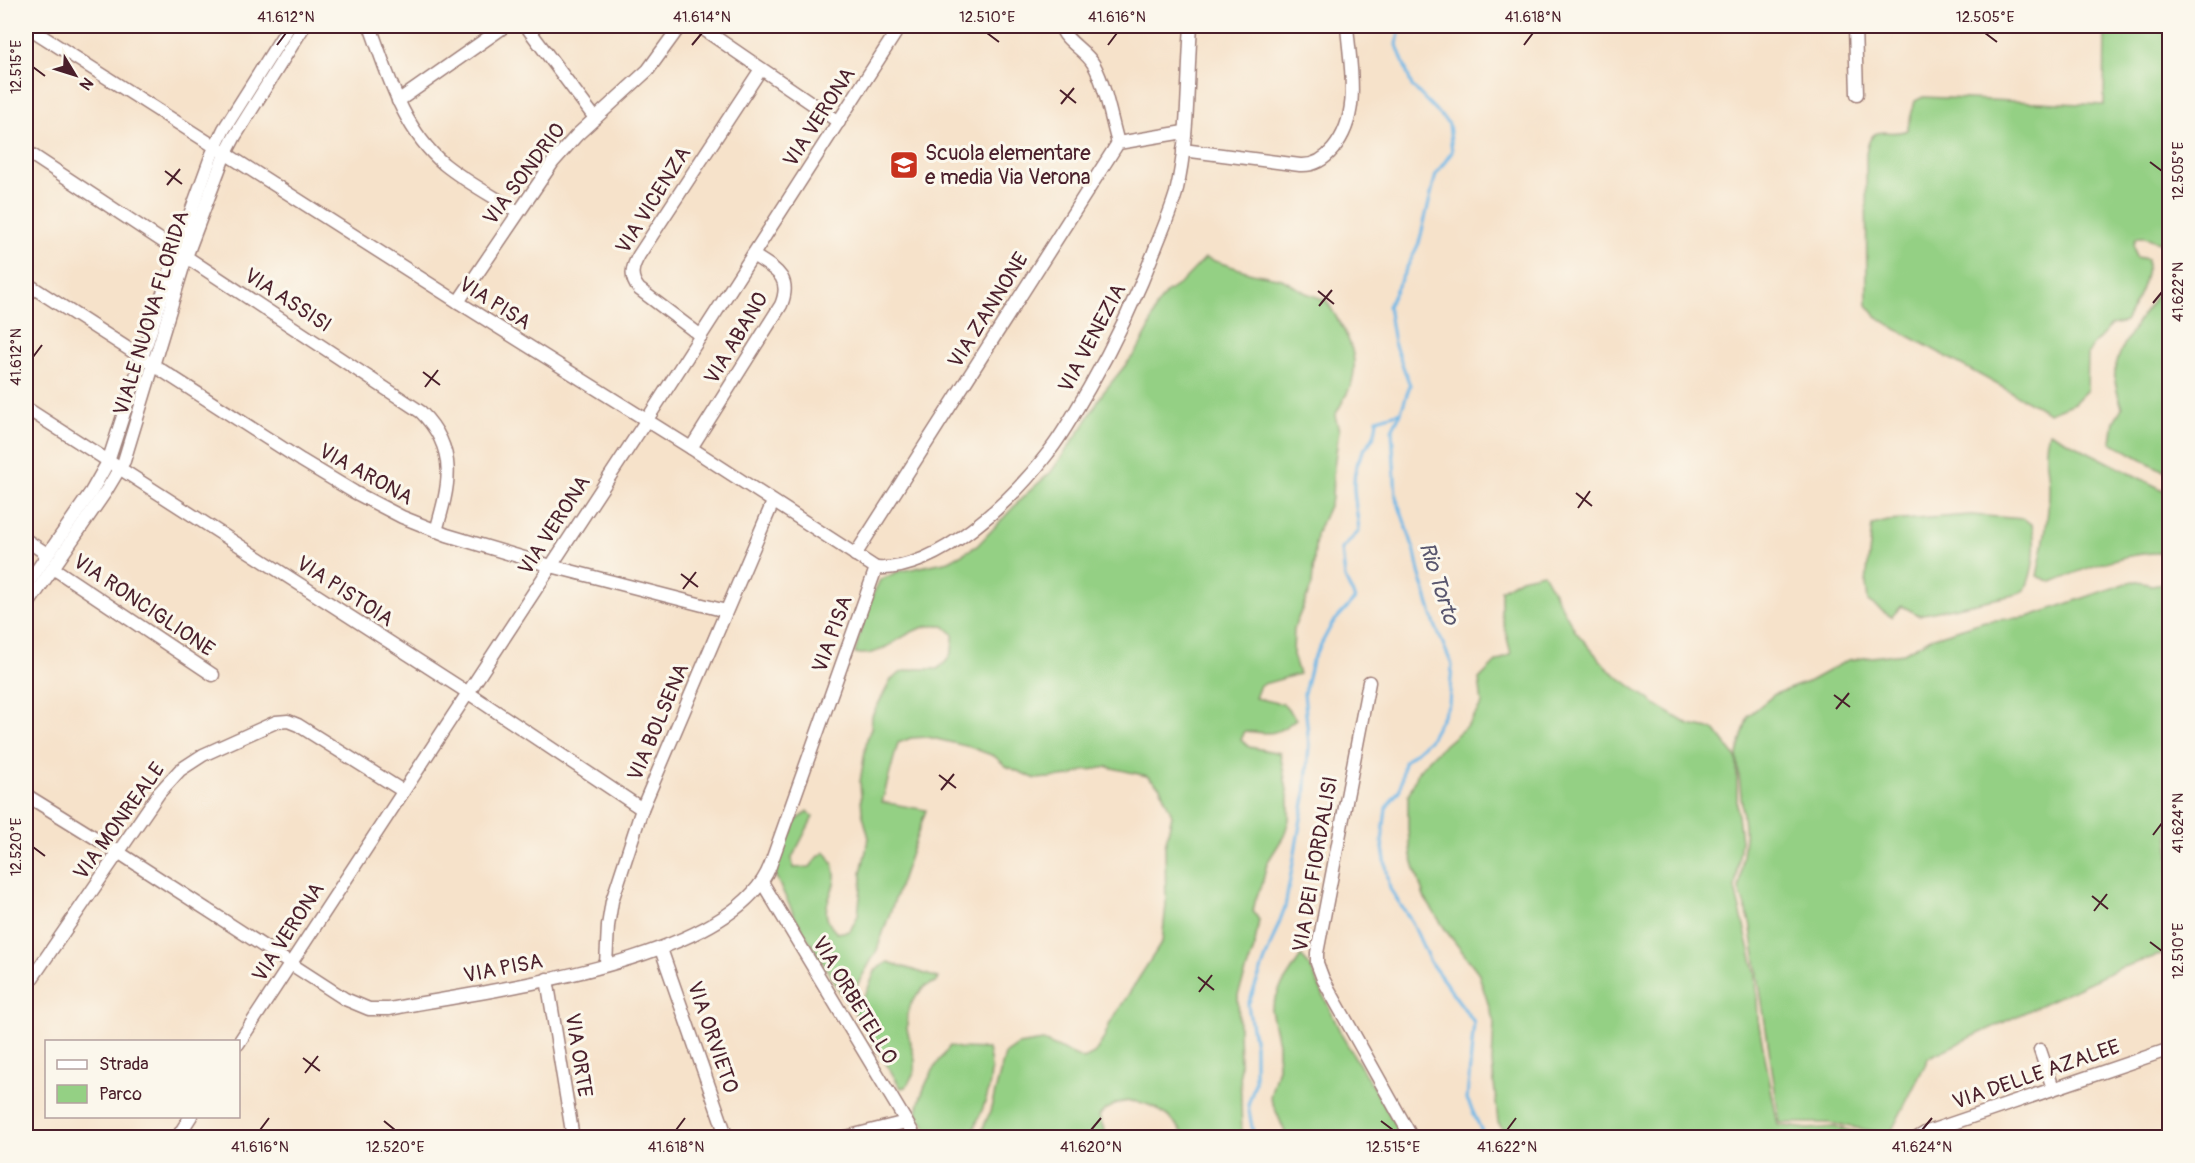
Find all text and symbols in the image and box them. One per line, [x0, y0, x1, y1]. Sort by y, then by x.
text: 41.612°N [257, 8, 315, 27]
text: 41.614°N [673, 8, 731, 27]
text: 12.510°E [959, 8, 1015, 27]
text: 41.616°N [1088, 8, 1146, 27]
text: 41.618°N [1505, 8, 1561, 27]
text: 12.505°E [1956, 8, 2014, 27]
text: 12.515°E [7, 40, 26, 94]
north arrow [45, 45, 105, 105]
street label: VIA VERONA [777, 62, 862, 172]
text: N [75, 73, 97, 94]
street label: VIA SONDRIO [477, 118, 572, 231]
place label: Scuola elementare e media Via Verona [925, 140, 1091, 191]
street label: VIA VICENZA [610, 142, 697, 259]
text: 12.505°E [2169, 142, 2188, 200]
school or university icon: Scuola elementare e media Via Verona [888, 149, 920, 181]
street label: VIALE NUOVA FLORIDA [107, 207, 195, 419]
street label: VIA ZANNONE [942, 247, 1035, 373]
street label: VIA ASSISI [239, 262, 337, 339]
text: 41.622°N [2169, 262, 2188, 322]
street label: VIA PISA [454, 271, 536, 336]
street label: VIA VENEZIA [1052, 279, 1132, 397]
street label: VIA ABANO [698, 287, 774, 389]
text: 41.612°N [7, 328, 26, 386]
street label: VIA ARONA [314, 438, 418, 511]
street label: VIA VERONA [512, 470, 597, 580]
water label: Rio Torto [1413, 539, 1466, 630]
street label: VIA RONCIGLIONE [68, 548, 220, 663]
street label: VIA PISTOIA [291, 550, 399, 633]
street label: VIA PISA [806, 592, 859, 676]
street label: VIA BOLSENA [622, 659, 695, 785]
street label: VIA MONREALE [68, 757, 171, 885]
street label: VIA DEI FIORDALISI [1287, 774, 1344, 954]
text: 41.624°N [2169, 793, 2188, 853]
text: 12.520°E [7, 817, 26, 876]
street label: VIA VERONA [246, 877, 331, 987]
text: 12.510°E [2169, 923, 2188, 979]
street label: VIA ORBETELLO [806, 931, 903, 1069]
street label: VIA PISA [461, 948, 545, 989]
street label: VIA ORVIETO [681, 978, 744, 1097]
street label: VIA ORTE [559, 1011, 598, 1099]
street label: VIA DELLE AZALEE [1949, 1033, 2123, 1116]
legend [45, 1040, 240, 1118]
text: Strada [99, 1053, 149, 1076]
text: Parco [99, 1083, 142, 1106]
text: 41.616°N [231, 1138, 289, 1157]
text: 12.520°E [366, 1138, 425, 1157]
text: 41.618°N [648, 1138, 704, 1157]
text: 41.620°N [1060, 1138, 1122, 1157]
text: 12.515°E [1366, 1138, 1420, 1157]
text: 41.622°N [1477, 1138, 1537, 1157]
text: 41.624°N [1892, 1138, 1952, 1157]

